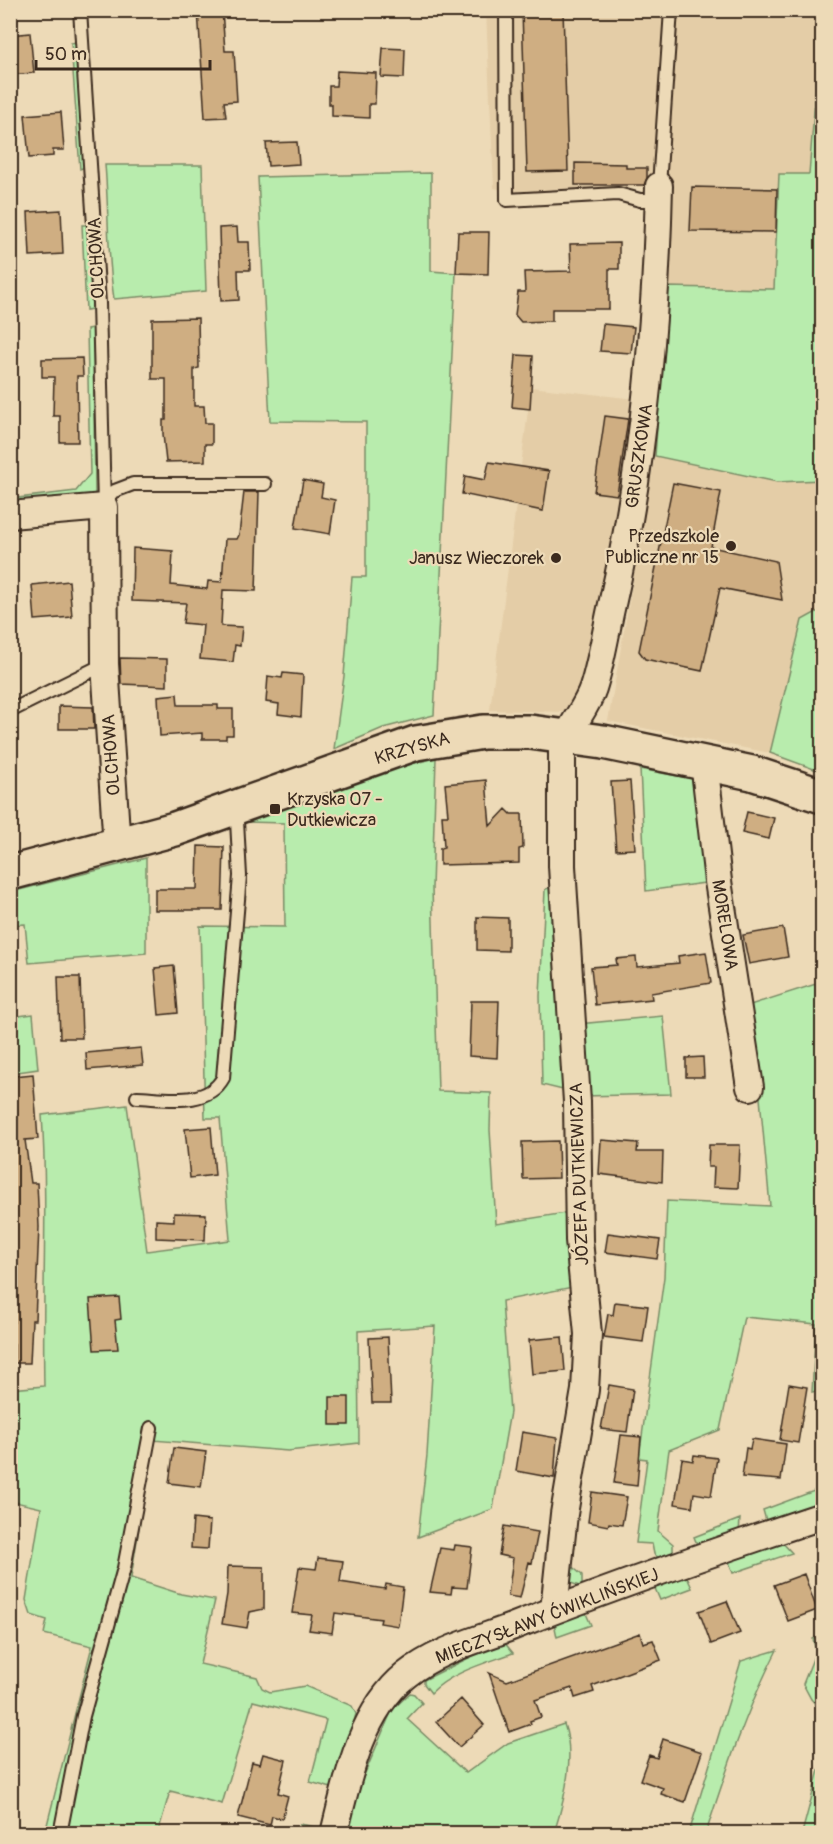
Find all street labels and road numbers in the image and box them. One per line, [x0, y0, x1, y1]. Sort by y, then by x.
street label: OLCHOWA [83, 216, 110, 299]
street label: GRUSZKOWA [621, 402, 658, 510]
street label: OLCHOWA [97, 713, 126, 796]
street label: KRZYSKA [372, 727, 453, 770]
street label: MORELOWA [706, 878, 743, 972]
street label: JÓZEFA DUTKIEWICZA [564, 1082, 594, 1266]
street label: MIECZYSŁAWY ĆWIKLIŃSKIEJ [432, 1563, 662, 1670]

